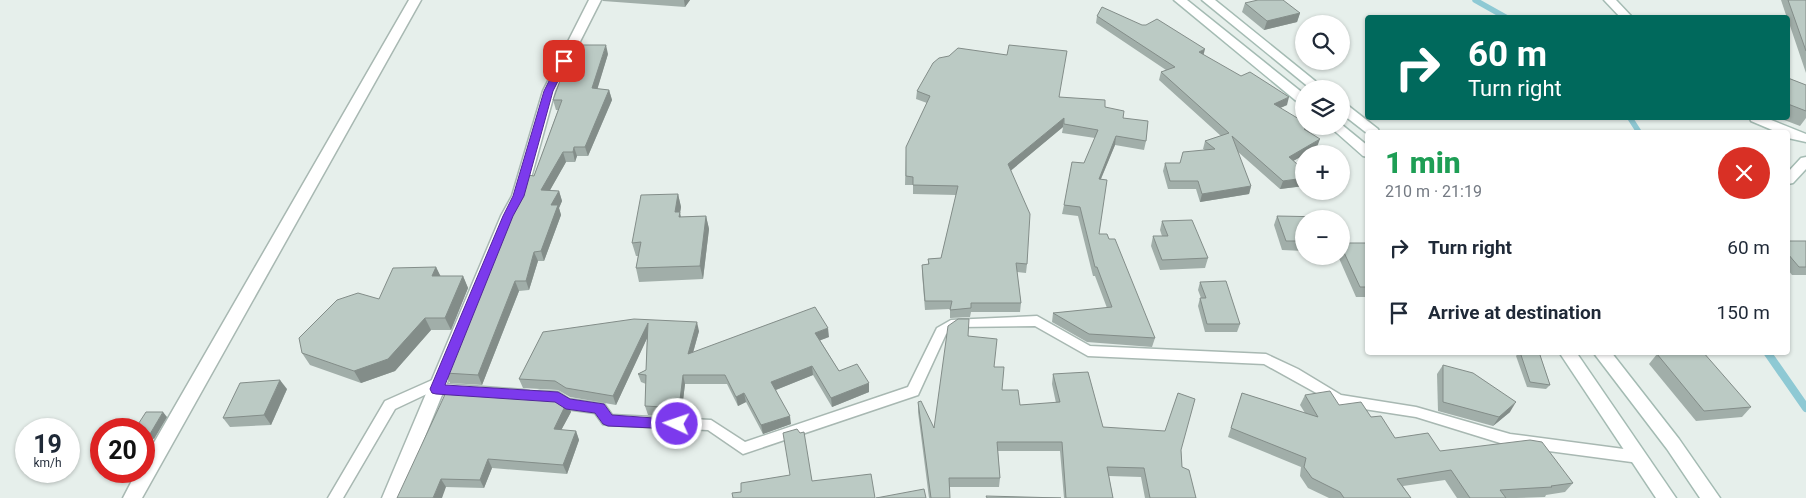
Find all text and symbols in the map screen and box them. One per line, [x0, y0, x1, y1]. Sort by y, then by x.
map controls [1295, 15, 1350, 265]
button: search [1295, 15, 1350, 70]
text: 60 m [1468, 34, 1547, 75]
icon: right [1385, 35, 1450, 100]
pin [543, 40, 585, 82]
icon: arrive [550, 47, 578, 75]
text: Turn right [1468, 76, 1562, 101]
button: layers [1295, 80, 1350, 135]
button: + [1295, 145, 1350, 200]
text: 1 min [1385, 145, 1461, 180]
button: close [1718, 147, 1770, 199]
text: 210 m · 21:19 [1385, 182, 1482, 201]
button: − [1295, 210, 1350, 265]
icon: right [1385, 234, 1413, 262]
text: Turn right [1428, 236, 1512, 259]
text: 60 m [1727, 236, 1770, 259]
icon: arrive [1385, 299, 1413, 327]
text: Arrive at destination [1428, 301, 1601, 324]
text: 150 m [1717, 301, 1770, 324]
position arrow [650, 397, 702, 449]
speed limit sign: 20 [90, 418, 155, 483]
text: 19 [33, 430, 62, 459]
text: km/h [33, 456, 62, 470]

